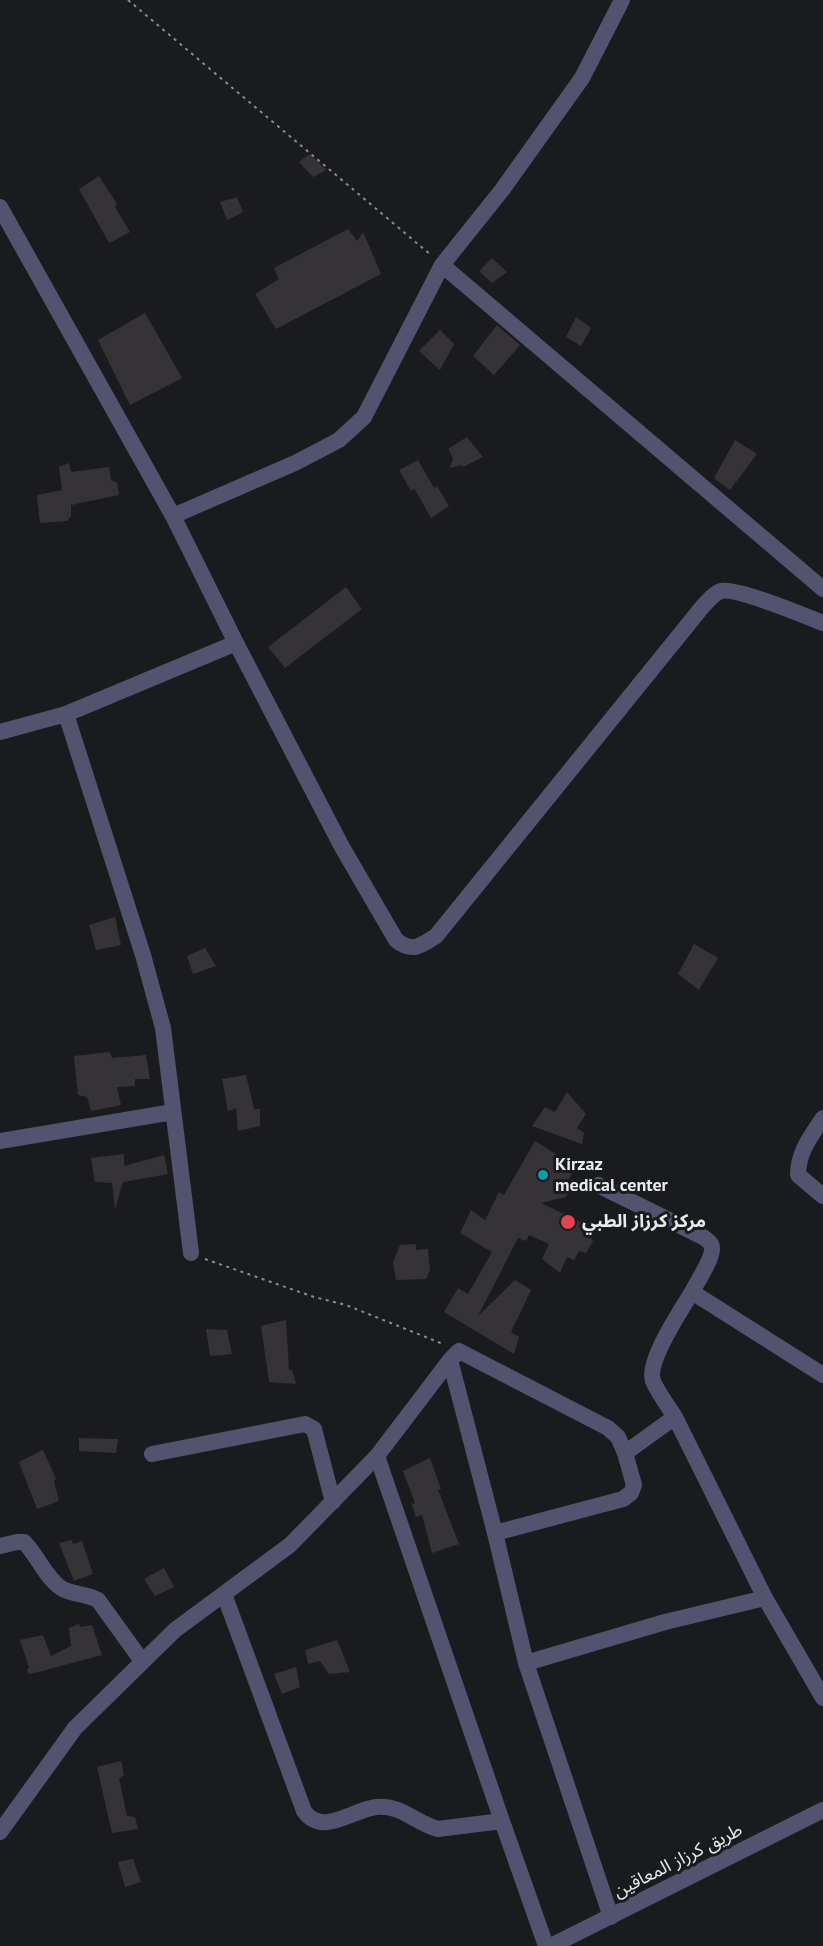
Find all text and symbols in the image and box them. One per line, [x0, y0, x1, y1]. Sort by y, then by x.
place label: Kirzaz medical center [555, 1154, 668, 1196]
marker: Kirzaz medical center [536, 1168, 550, 1182]
place label: مركز كرزاز الطبي [582, 1211, 706, 1233]
marker: مركز كرزاز الطبي [559, 1213, 577, 1231]
street label: طريق كرزاز المعاقين [610, 1819, 746, 1903]

